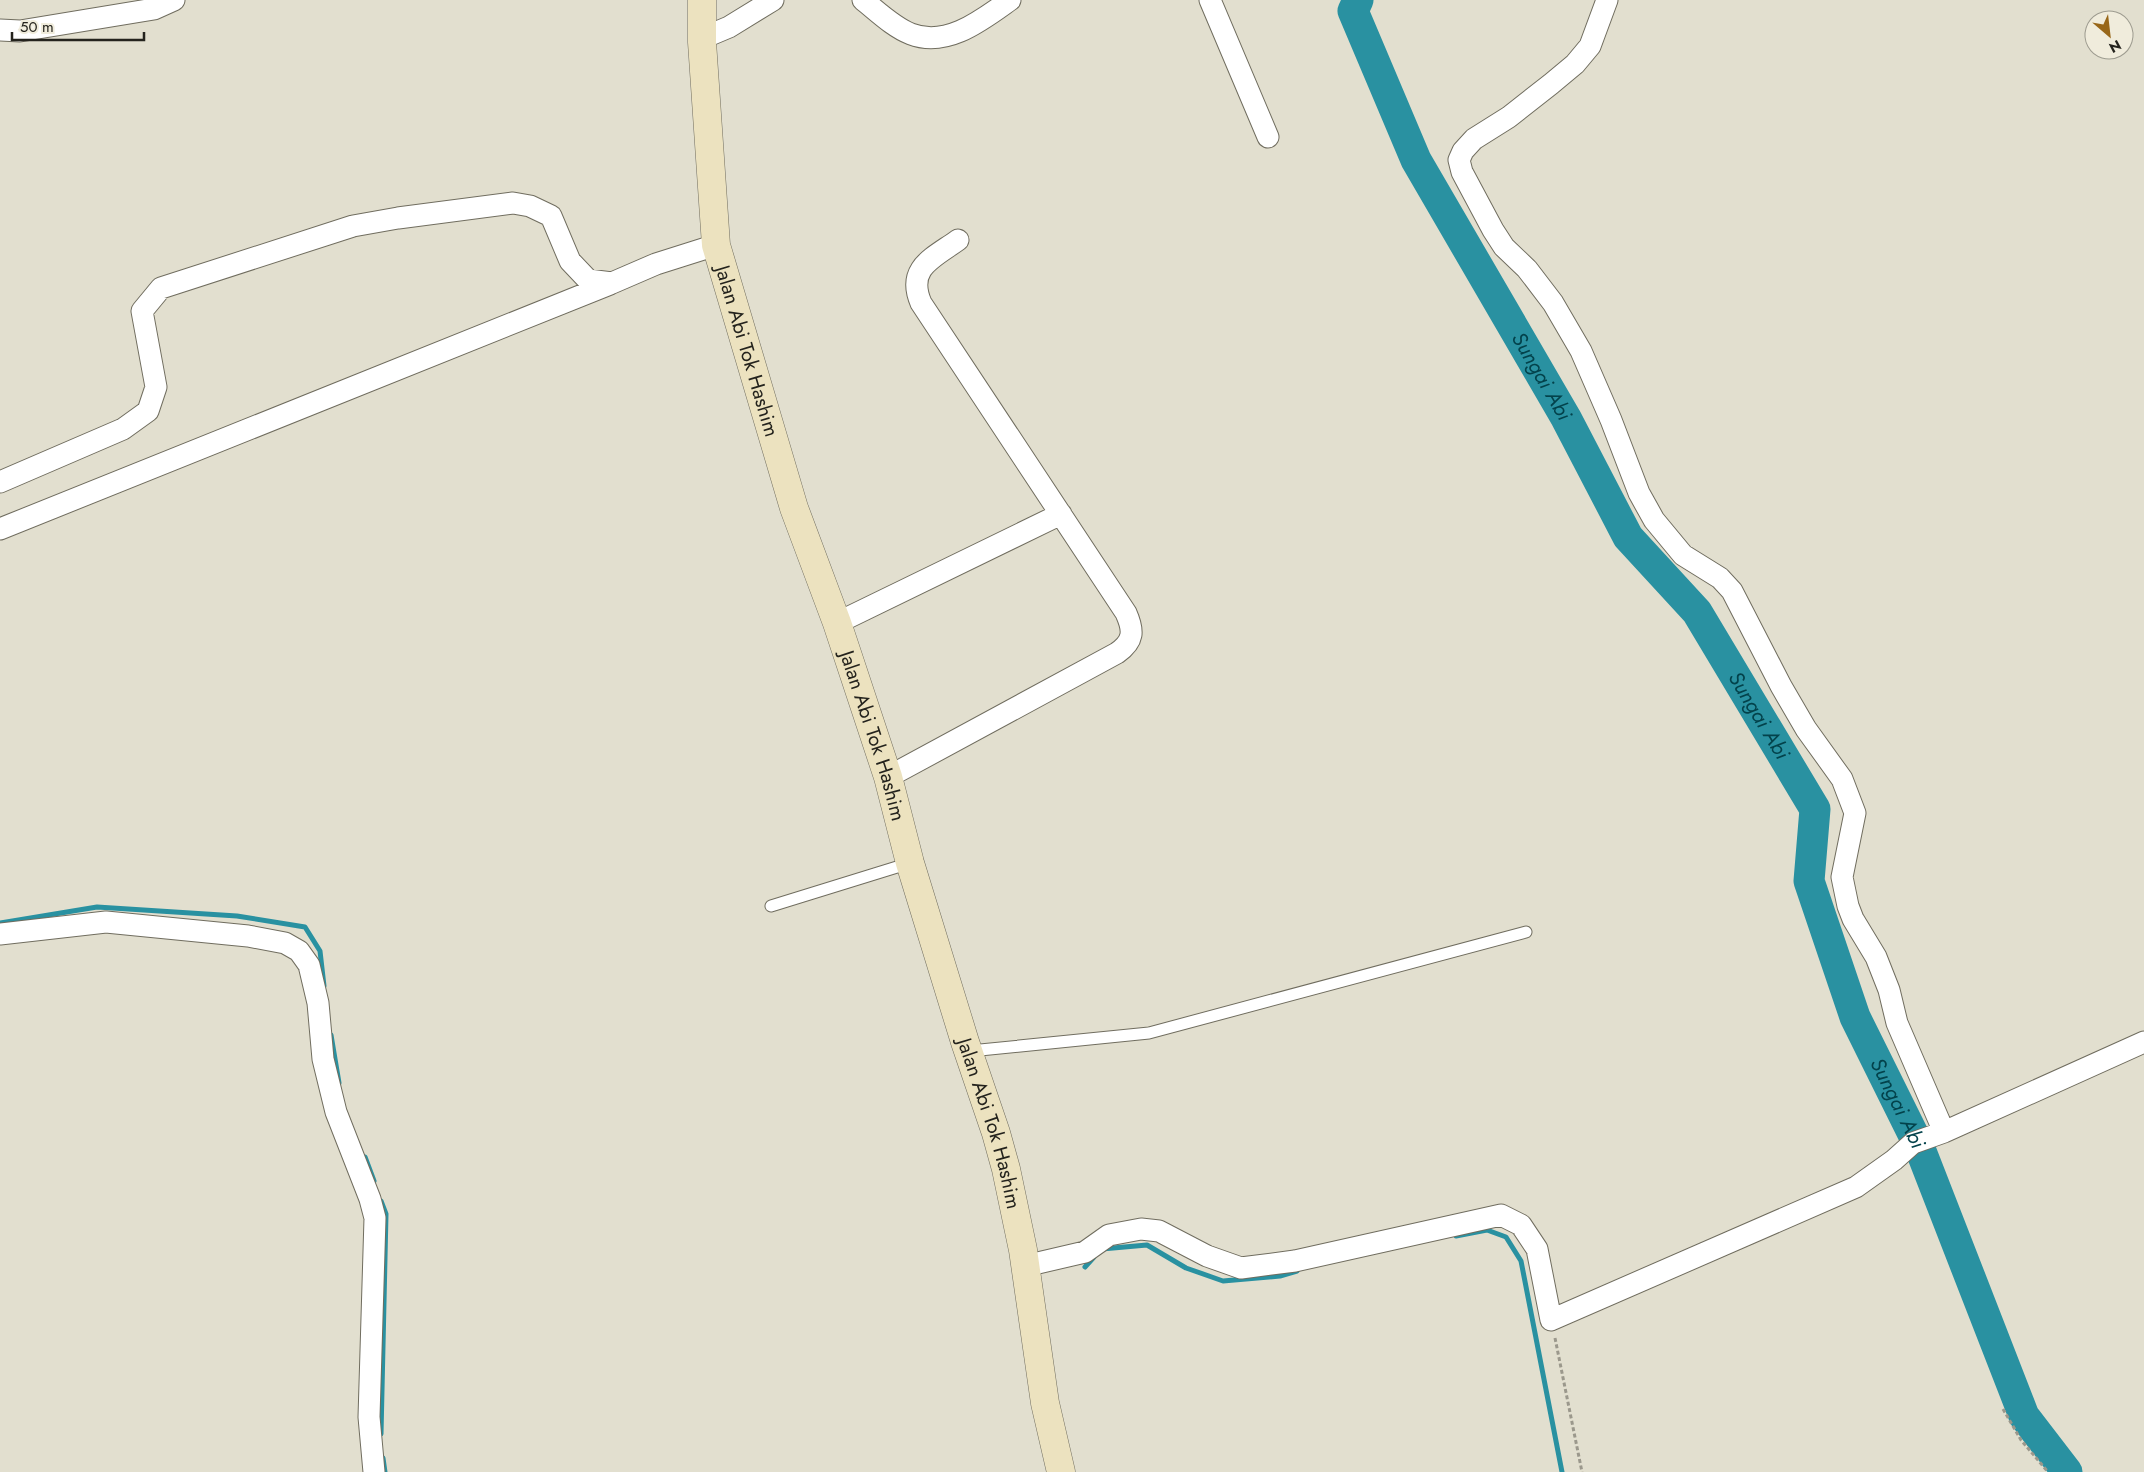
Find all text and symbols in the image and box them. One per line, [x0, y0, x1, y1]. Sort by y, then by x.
scale bar [12, 10, 145, 42]
north arrow [2084, 10, 2134, 60]
text: 50 m [20, 16, 54, 38]
text: N [2105, 35, 2125, 58]
street label: Jalan Abi Tok Hashim [707, 259, 787, 440]
water label: Sungai Abi [1504, 326, 1580, 427]
street label: Jalan Abi Tok Hashim [832, 644, 913, 824]
water label: Sungai Abi [1721, 666, 1797, 766]
street label: Jalan Abi Tok Hashim [949, 1032, 1028, 1211]
water label: Sungai Abi [1863, 1053, 1933, 1154]

